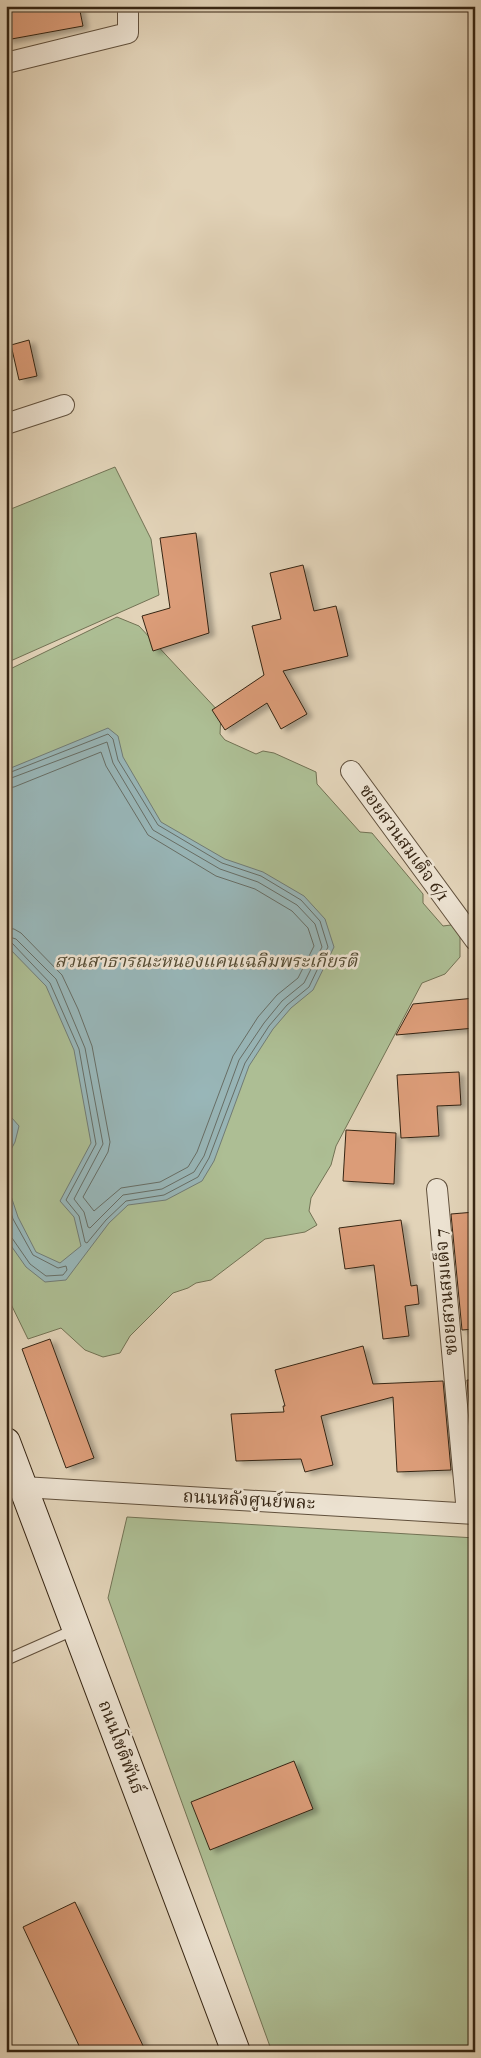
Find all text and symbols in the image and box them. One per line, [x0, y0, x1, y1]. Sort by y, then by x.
street label: ซอยสวนสมเด็จ 6/1 [354, 780, 454, 906]
park label: สวนสาธารณะหนองแคนเฉลิมพระเกียรติ [55, 950, 359, 973]
street label: ซอยสวนสมเด็จ 7 [429, 1228, 463, 1356]
street label: ถนนหลังศูนย์พละ [182, 1485, 316, 1515]
street label: ถนนโชติพันธ์ [93, 1696, 151, 1798]

